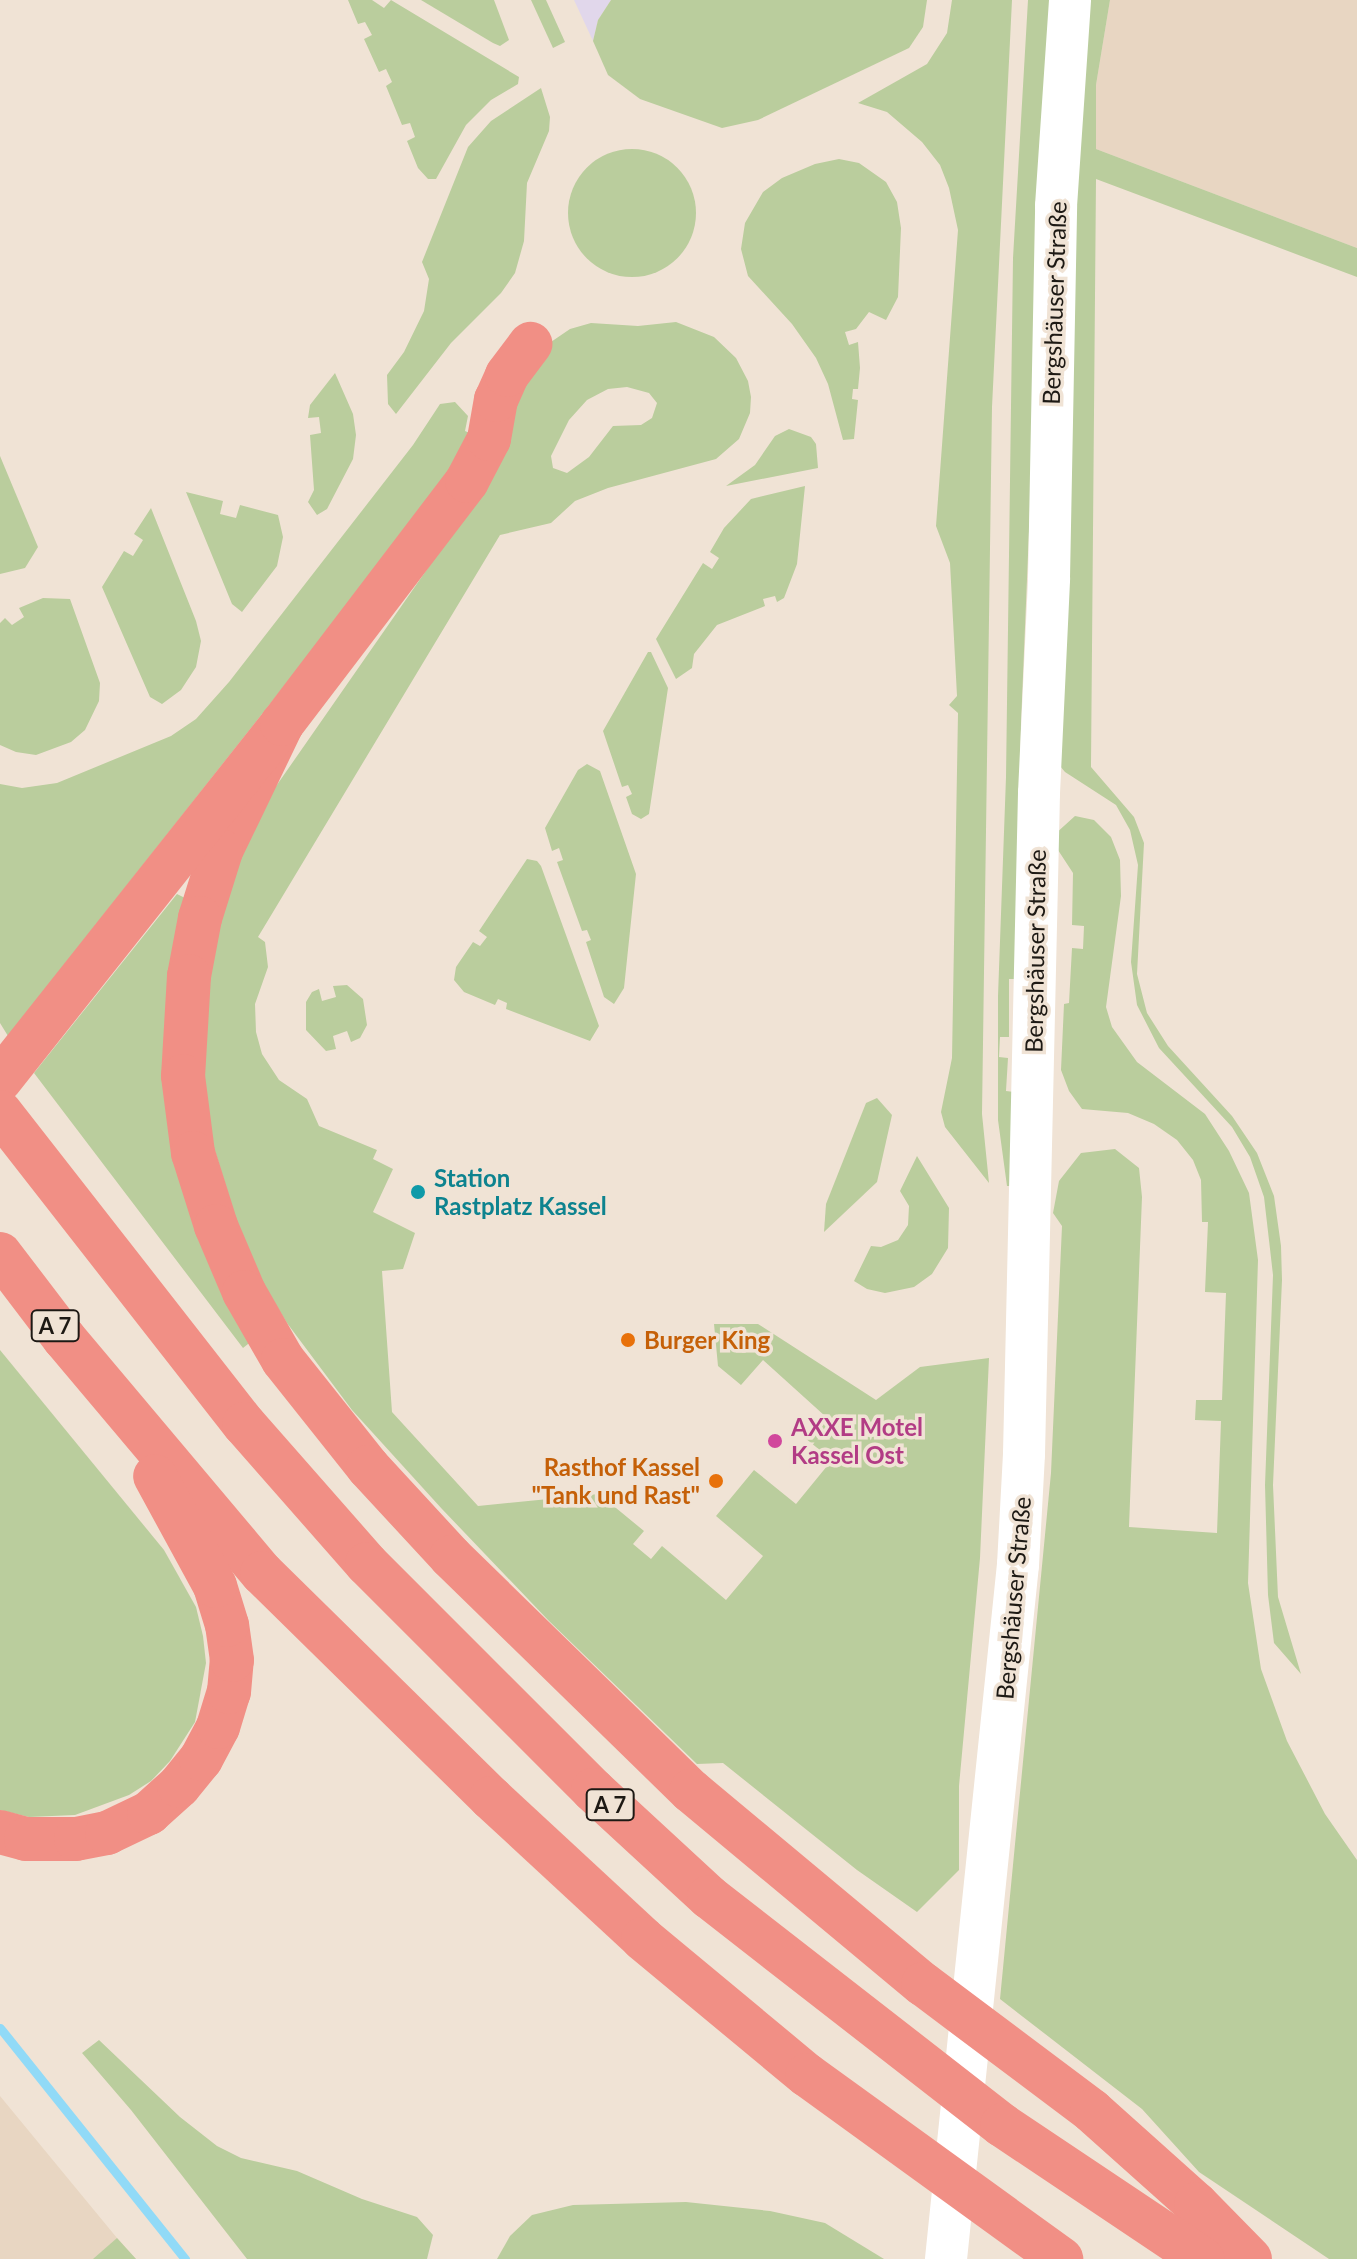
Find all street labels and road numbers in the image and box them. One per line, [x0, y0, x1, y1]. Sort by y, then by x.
street label: Bergshäuser Straße [1036, 200, 1072, 406]
street label: Bergshäuser Straße [1019, 849, 1051, 1053]
road number: A 7 [29, 1308, 81, 1344]
street label: Bergshäuser Straße [990, 1495, 1036, 1701]
road number: A 7 [584, 1787, 636, 1823]

